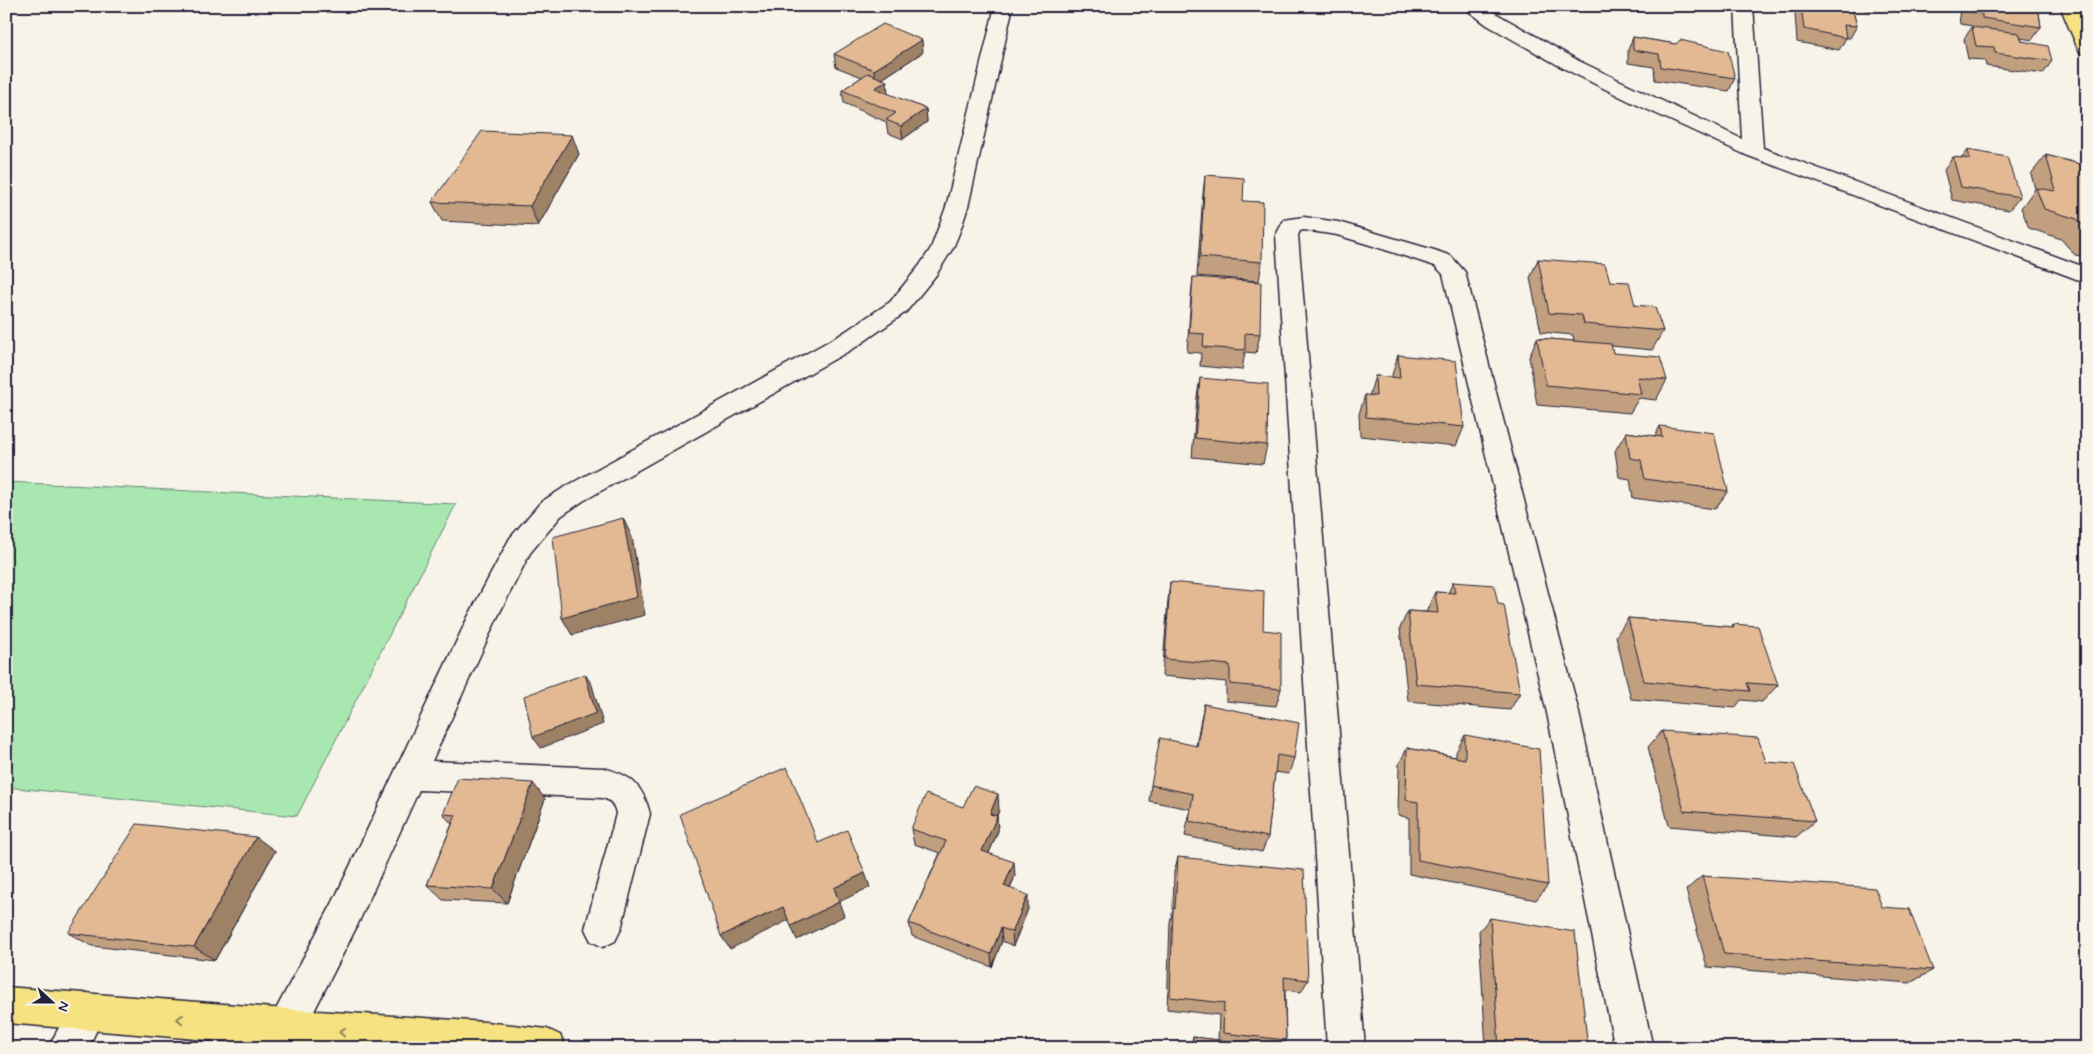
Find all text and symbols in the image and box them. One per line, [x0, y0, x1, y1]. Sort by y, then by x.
north arrow [28, 976, 78, 1026]
text: N [53, 999, 73, 1014]
one-way arrow [176, 1014, 184, 1025]
one-way arrow [338, 1026, 346, 1037]

